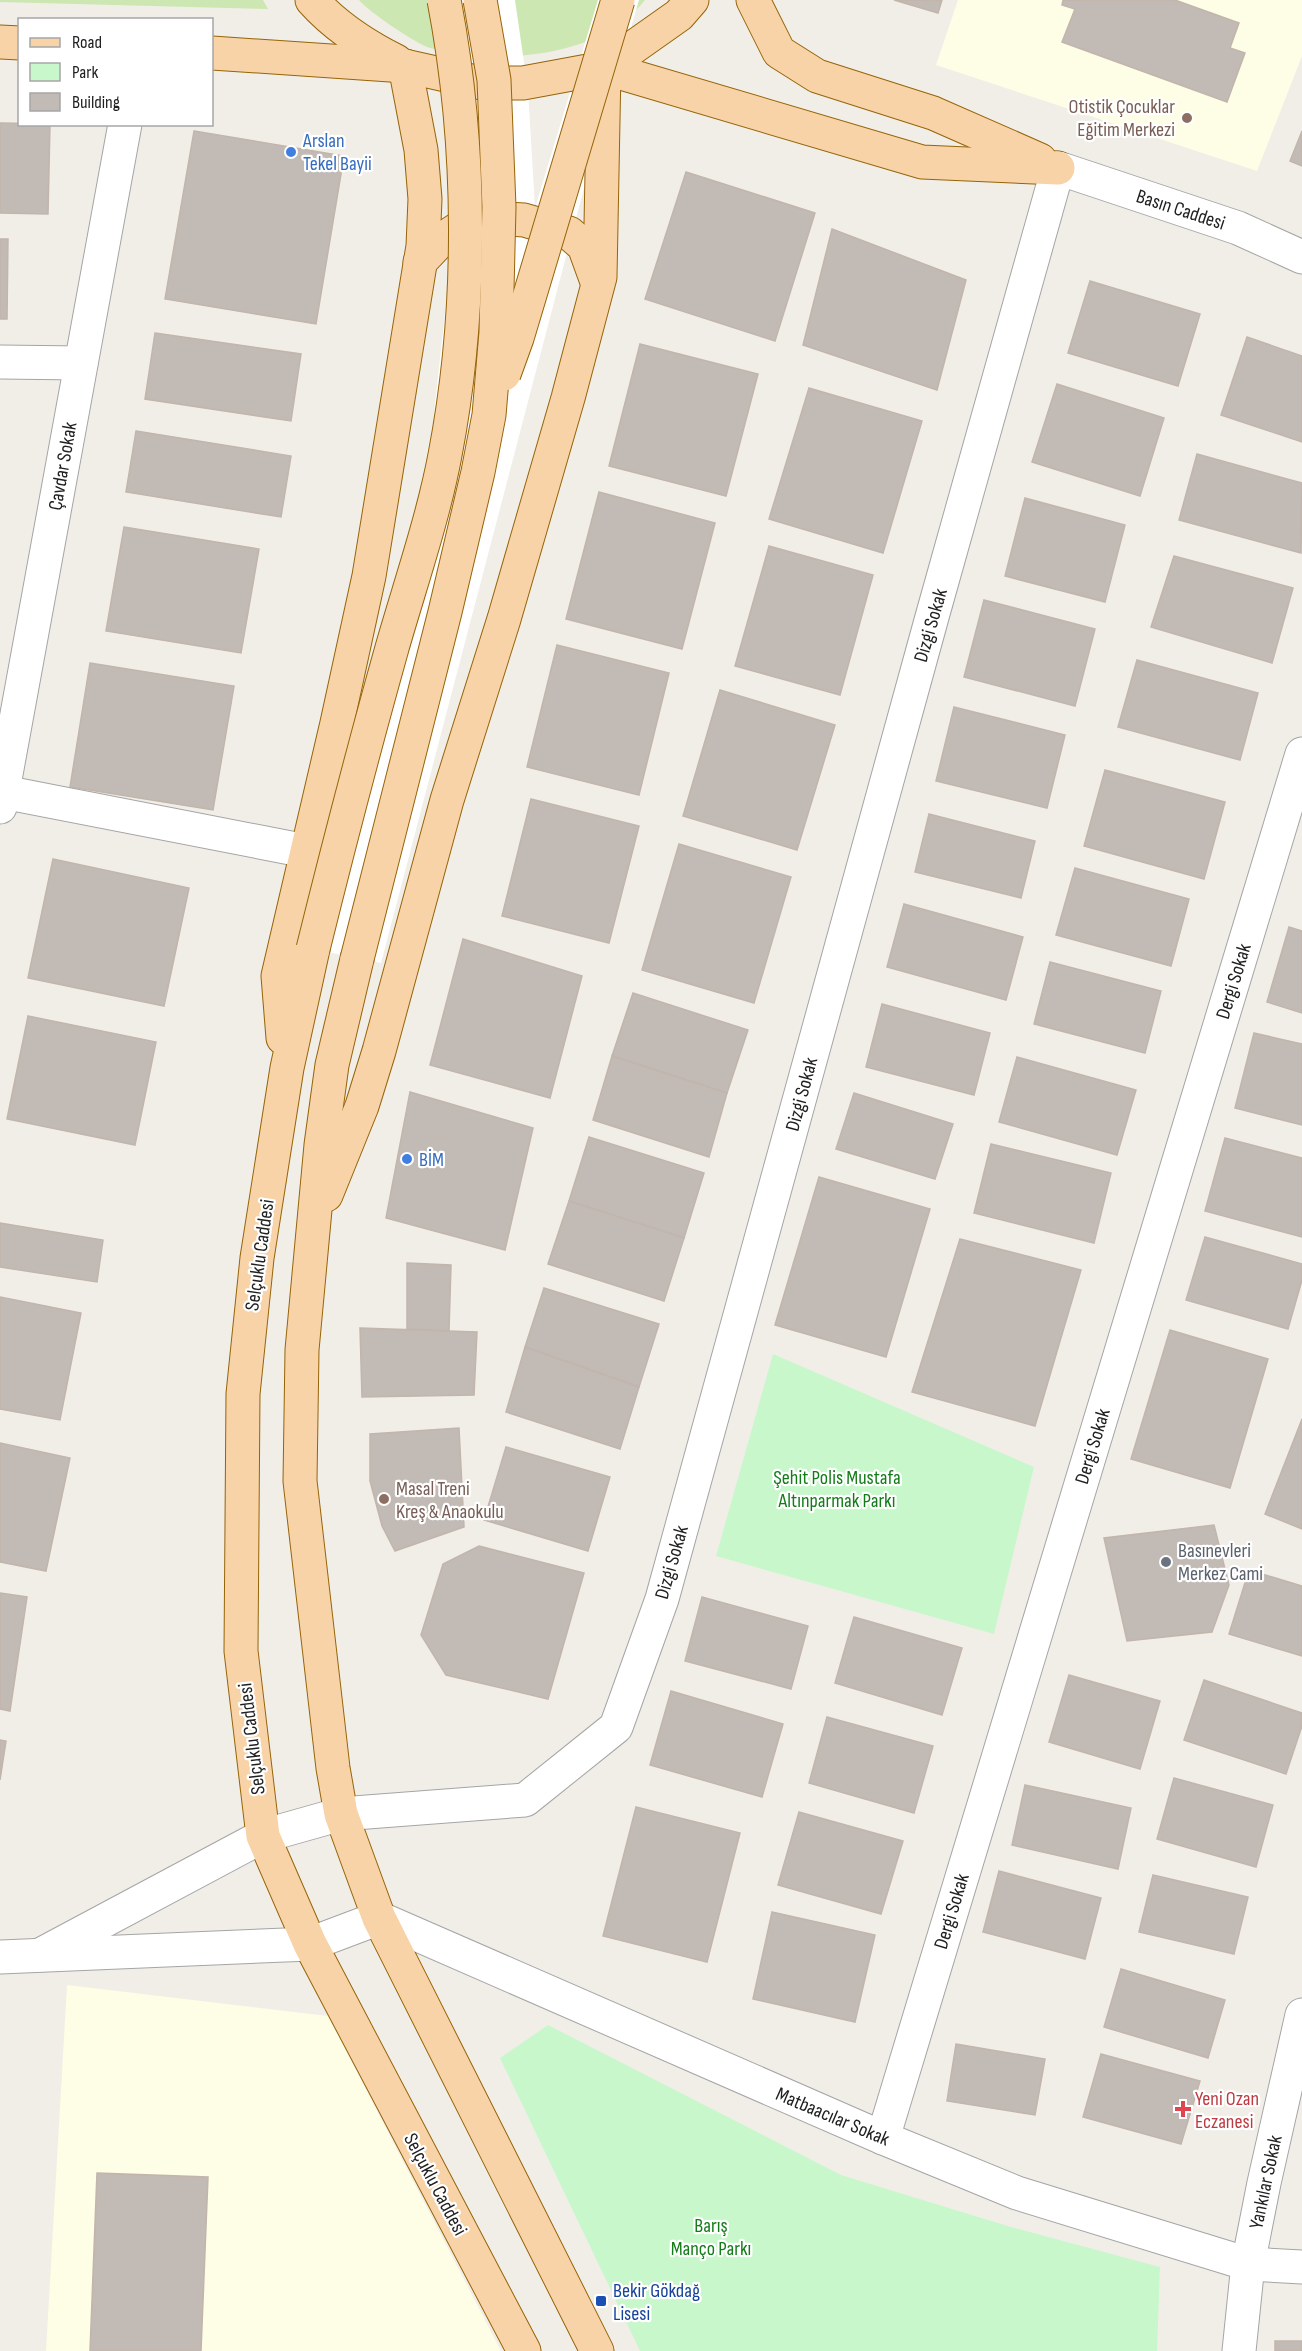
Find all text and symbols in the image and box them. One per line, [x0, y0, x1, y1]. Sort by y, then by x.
legend [18, 18, 213, 126]
text: Road [72, 32, 102, 53]
text: Park [72, 62, 98, 83]
text: Building [72, 92, 120, 113]
place label: Otistik Çocuklar Eğitim Merkezi [1069, 95, 1175, 142]
marker: Otistik Çocuklar Eğitim Merkezi [1180, 111, 1194, 125]
place label: Arslan Tekel Bayii [302, 129, 372, 176]
marker: Arslan Tekel Bayii [284, 145, 298, 159]
street label: Basın Caddesi [1133, 184, 1228, 236]
street label: Çavdar Sokak [43, 420, 83, 512]
street label: Dizgi Sokak [909, 585, 953, 665]
street label: Dergi Sokak [1211, 940, 1257, 1022]
street label: Dizgi Sokak [781, 1054, 823, 1134]
place label: BİM [419, 1148, 444, 1172]
marker: BİM [400, 1152, 414, 1166]
street label: Selçuklu Caddesi [240, 1198, 280, 1312]
street label: Dergi Sokak [1070, 1405, 1116, 1487]
park label: Şehit Polis Mustafa Altınparmak Parkı [773, 1466, 901, 1513]
place label: Masal Treni Kreş & Anaokulu [396, 1477, 504, 1524]
marker: Masal Treni Kreş & Anaokulu [377, 1492, 391, 1506]
street label: Dizgi Sokak [650, 1522, 694, 1602]
place label: Basınevleri Merkez Cami [1178, 1539, 1263, 1586]
marker: Basınevleri Merkez Cami [1159, 1555, 1173, 1569]
street label: Selçuklu Caddesi [233, 1682, 271, 1796]
street label: Dergi Sokak [929, 1870, 975, 1952]
street label: Matbaacılar Sokak [772, 2082, 893, 2152]
place label: Yeni Ozan Eczanesi [1195, 2087, 1259, 2134]
marker: Yeni Ozan Eczanesi [1176, 2102, 1190, 2116]
street label: Selçuklu Caddesi [398, 2129, 472, 2240]
street label: Yankılar Sokak [1244, 2133, 1288, 2231]
park label: Barış Manço Parkı [671, 2214, 751, 2261]
place label: Bekir Gökdağ Lisesi [613, 2279, 700, 2326]
marker: Bekir Gökdağ Lisesi [594, 2294, 608, 2308]

